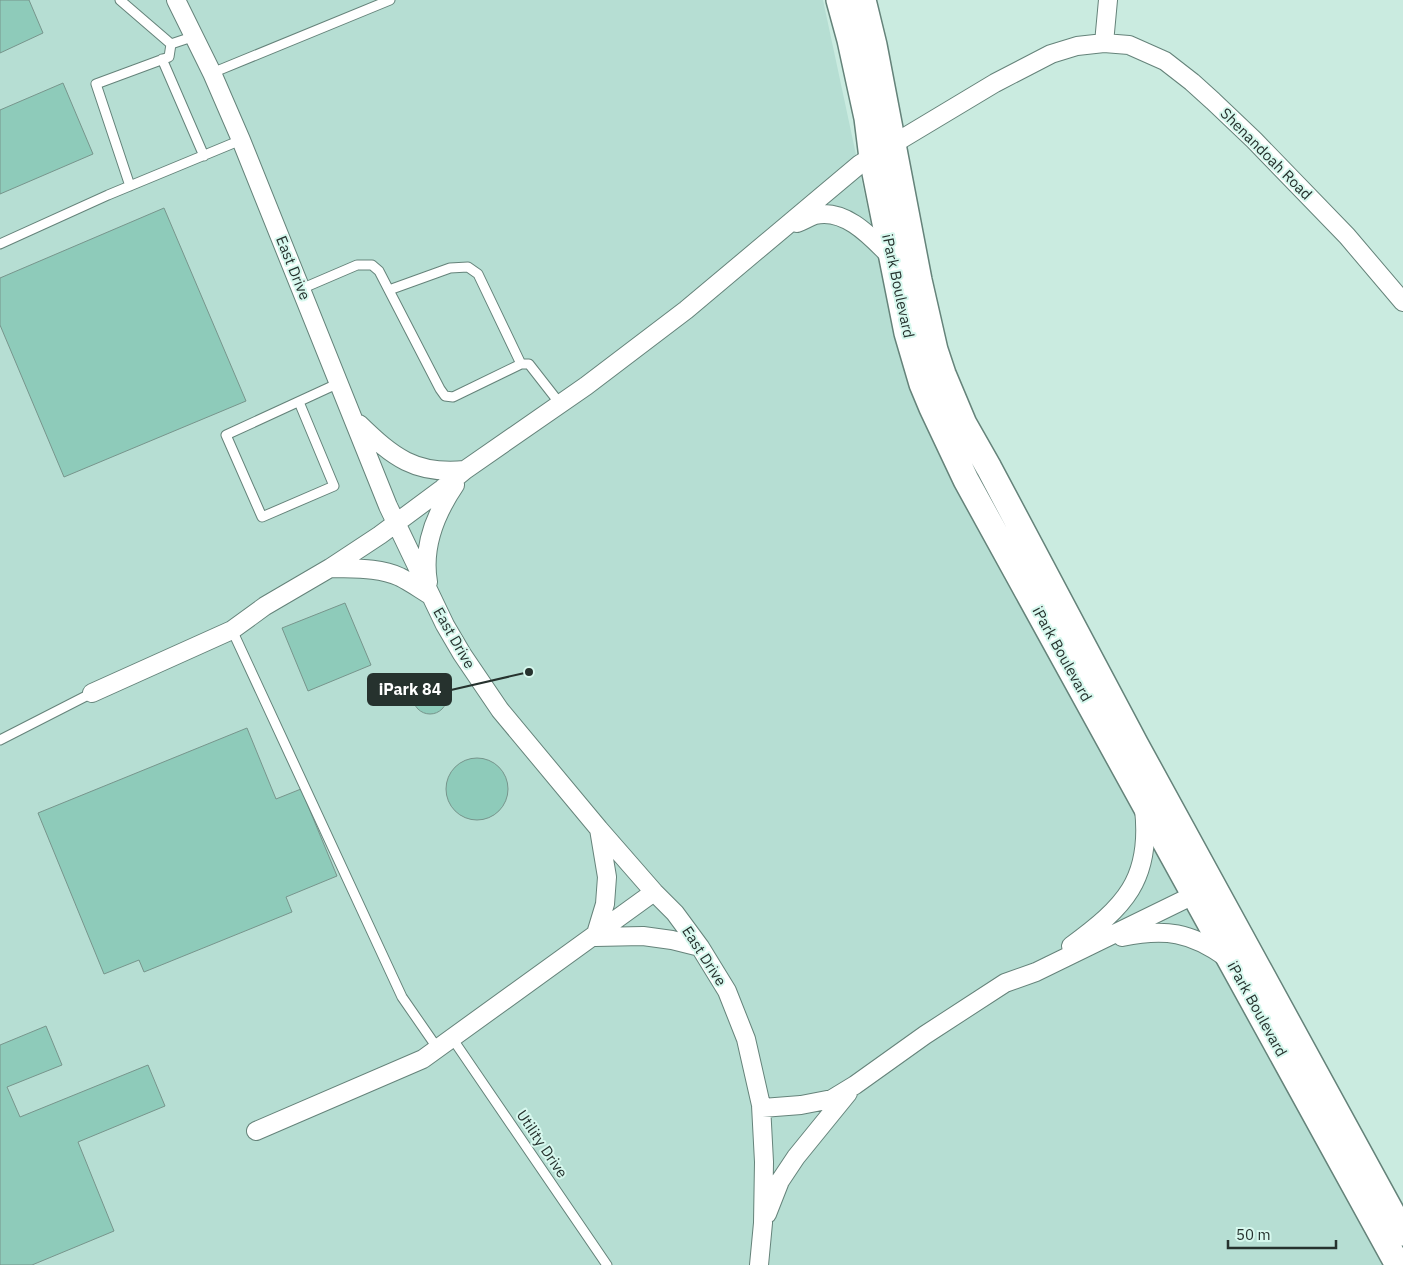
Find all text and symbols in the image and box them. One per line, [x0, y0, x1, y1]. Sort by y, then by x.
street label: Shenandoah Road [1216, 104, 1316, 204]
street label: iPark Boulevard [878, 232, 919, 340]
street label: East Drive [272, 233, 315, 303]
street label: iPark Boulevard [1028, 603, 1096, 705]
street label: East Drive [429, 604, 480, 672]
callout: iPark 84 [368, 674, 451, 705]
text: iPark 84 [379, 679, 442, 699]
street label: East Drive [678, 922, 731, 989]
street label: iPark Boulevard [1223, 958, 1291, 1060]
street label: Utility Drive [513, 1106, 572, 1181]
scale bar [1228, 1218, 1336, 1250]
text: 50 m [1236, 1225, 1271, 1244]

